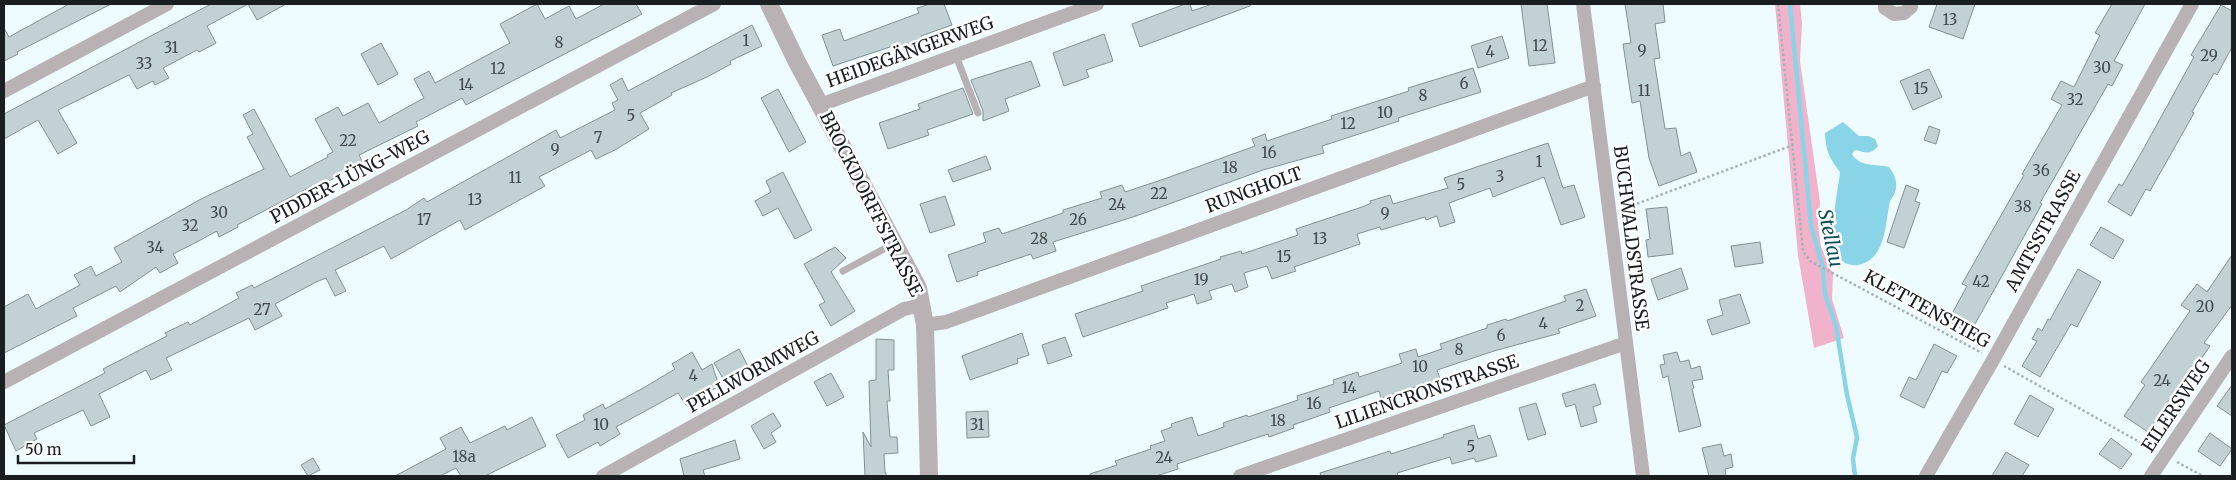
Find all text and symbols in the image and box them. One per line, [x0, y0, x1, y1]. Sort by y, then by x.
house number: 13 [1943, 10, 1957, 29]
street label: HEIDEGÄNGERWEG [823, 11, 997, 92]
house number: 1 [743, 31, 750, 50]
house number: 8 [555, 33, 564, 52]
house number: 12 [1532, 36, 1548, 55]
house number: 31 [164, 38, 179, 57]
house number: 9 [1637, 41, 1647, 60]
house number: 4 [1485, 42, 1495, 61]
house number: 29 [2200, 46, 2218, 65]
house number: 33 [136, 54, 152, 73]
house number: 30 [2093, 58, 2111, 77]
house number: 12 [490, 59, 506, 78]
house number: 6 [1459, 74, 1469, 93]
house number: 14 [458, 75, 474, 94]
house number: 15 [1913, 79, 1929, 98]
house number: 11 [1637, 81, 1651, 100]
house number: 8 [1419, 86, 1428, 105]
house number: 32 [2066, 90, 2084, 109]
house number: 10 [1377, 103, 1393, 122]
house number: 5 [627, 106, 635, 125]
street label: BROCKDORFFSTRASSE [815, 107, 928, 301]
house number: 12 [1340, 114, 1356, 133]
street label: PIDDER-LÜNG-WEG [266, 125, 433, 228]
house number: 7 [594, 128, 603, 147]
house number: 22 [339, 131, 357, 150]
house number: 9 [550, 140, 560, 159]
house number: 16 [1261, 143, 1277, 162]
street label: BUCHWALDSTRASSE [1609, 144, 1654, 332]
house number: 1 [1536, 152, 1543, 171]
house number: 18 [1222, 158, 1238, 177]
street label: RUNGHOLT [1202, 161, 1306, 218]
house number: 36 [2032, 161, 2050, 180]
street label: AMTSSTRASSE [1999, 166, 2086, 296]
house number: 3 [1496, 167, 1504, 186]
house number: 11 [508, 168, 522, 187]
house number: 5 [1457, 175, 1465, 194]
house number: 22 [1150, 184, 1168, 203]
house number: 13 [468, 190, 482, 209]
house number: 24 [1108, 195, 1126, 214]
house number: 38 [2014, 197, 2032, 216]
house number: 30 [210, 203, 228, 222]
house number: 9 [1380, 204, 1390, 223]
water label: Stellau [1813, 207, 1849, 269]
house number: 17 [417, 210, 432, 229]
house number: 26 [1069, 210, 1087, 229]
house number: 32 [181, 216, 199, 235]
house number: 28 [1030, 229, 1048, 248]
house number: 13 [1313, 229, 1327, 248]
house number: 34 [146, 238, 164, 257]
house number: 15 [1276, 247, 1292, 266]
street label: KLETTENSTIEG [1860, 264, 1994, 353]
house number: 19 [1193, 270, 1209, 289]
house number: 42 [1972, 272, 1990, 291]
house number: 2 [1576, 296, 1585, 315]
house number: 20 [2196, 297, 2214, 316]
house number: 27 [254, 300, 271, 319]
house number: 4 [1538, 314, 1548, 333]
street label: PELLWORMWEG [683, 326, 823, 417]
house number: 6 [1496, 326, 1506, 345]
house number: 8 [1455, 340, 1464, 359]
street label: LILIENCRONSTRASSE [1332, 349, 1522, 434]
street label: EILERSWEG [2136, 355, 2215, 456]
house number: 10 [1412, 357, 1428, 376]
house number: 4 [688, 366, 698, 385]
house number: 24 [2153, 371, 2171, 390]
house number: 14 [1341, 378, 1357, 397]
house number: 16 [1306, 394, 1322, 413]
house number: 18 [1270, 411, 1286, 430]
house number: 10 [593, 415, 609, 434]
house number: 31 [970, 415, 985, 434]
scale bar [18, 432, 134, 464]
house number: 5 [1467, 437, 1475, 456]
text: 50 m [25, 440, 62, 459]
house number: 18a [452, 447, 476, 466]
house number: 24 [1155, 448, 1173, 467]

